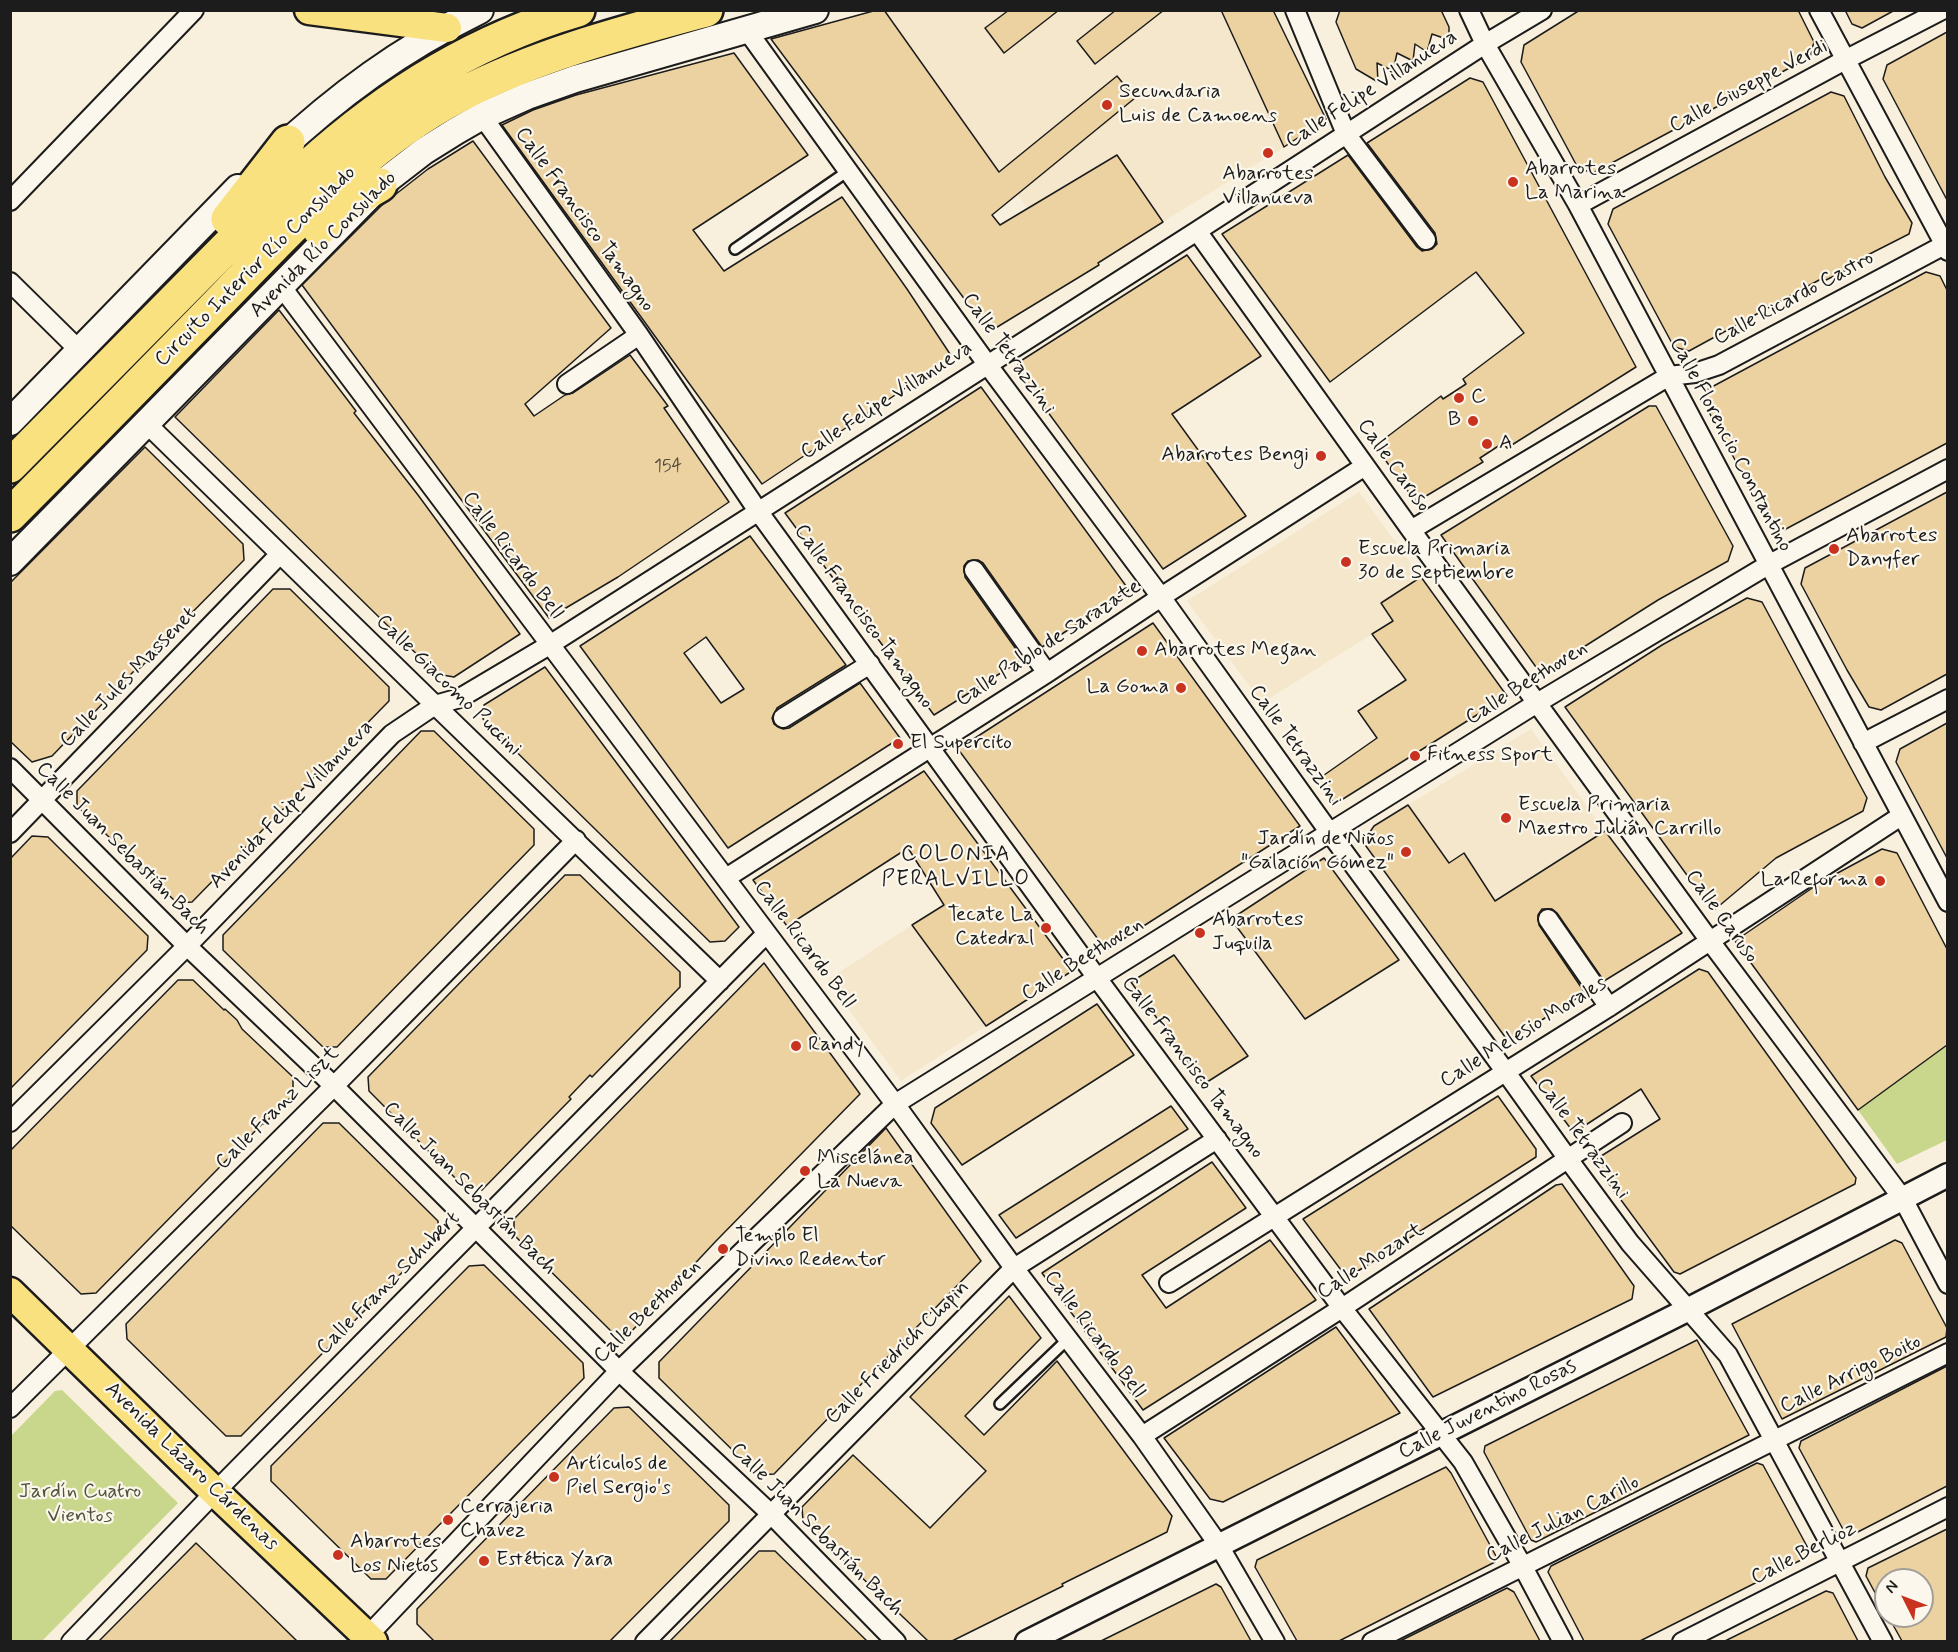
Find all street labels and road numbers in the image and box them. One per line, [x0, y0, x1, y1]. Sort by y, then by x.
street label: Calle Felipe Villanueva [1281, 25, 1463, 155]
street label: Calle Giuseppe Verdi [1665, 35, 1833, 139]
street label: Calle Francisco Tamagno [509, 123, 659, 317]
street label: Circuito Interior Río Consulado [150, 161, 362, 373]
street label: Avenida Río Consulado [245, 166, 403, 324]
street label: Calle Ricardo Castro [1710, 246, 1878, 352]
street label: Calle Tetrazzini [956, 288, 1060, 420]
street label: Calle Florencio Constantino [1663, 333, 1797, 557]
street label: Calle Felipe Villanueva [796, 336, 978, 466]
street label: Calle Caruso [1351, 415, 1435, 517]
street label: Calle Ricardo Bell [456, 487, 568, 625]
street label: Calle Francisco Tamagno [788, 520, 938, 714]
street label: Calle Pablo de Sarazate [952, 575, 1146, 713]
street label: Calle Jules Massenet [55, 602, 203, 754]
street label: Calle Giacomo Puccini [370, 610, 526, 762]
street label: Calle Beethoven [1461, 637, 1593, 731]
street label: Calle Tetrazzini [1243, 680, 1347, 812]
street label: Avenida Felipe Villanueva [205, 715, 379, 895]
street label: Calle Juan Sebastián Bach [30, 757, 214, 941]
street label: Calle Caruso [1679, 866, 1763, 968]
street label: Calle Ricardo Bell [748, 876, 860, 1014]
street label: Calle Beethoven [1017, 913, 1149, 1007]
street label: Calle Francisco Tamagno [1115, 972, 1269, 1164]
street label: Calle Melesio Morales [1436, 972, 1612, 1094]
street label: Calle Franz Liszt [211, 1042, 345, 1176]
street label: Calle Tetrazzini [1530, 1073, 1634, 1205]
street label: Calle Juan Sebastián Bach [377, 1097, 561, 1281]
street label: Calle Franz Schubert [312, 1207, 466, 1361]
street label: Calle Mozart [1313, 1218, 1429, 1306]
street label: Calle Beethoven [589, 1255, 707, 1369]
street label: Calle Ricardo Bell [1038, 1266, 1150, 1404]
street label: Calle Friedrich Chopin [821, 1276, 975, 1430]
street label: Calle Arrigo Boito [1776, 1330, 1926, 1420]
street label: Calle Juventino Rosas [1395, 1354, 1581, 1466]
street label: Avenida Lázaro Cárdenas [99, 1377, 283, 1557]
street label: Calle Juan Sebastián Bach [724, 1438, 908, 1622]
street label: Calle Julian Carillo [1482, 1470, 1644, 1570]
street label: Calle Berlioz [1747, 1517, 1861, 1591]

